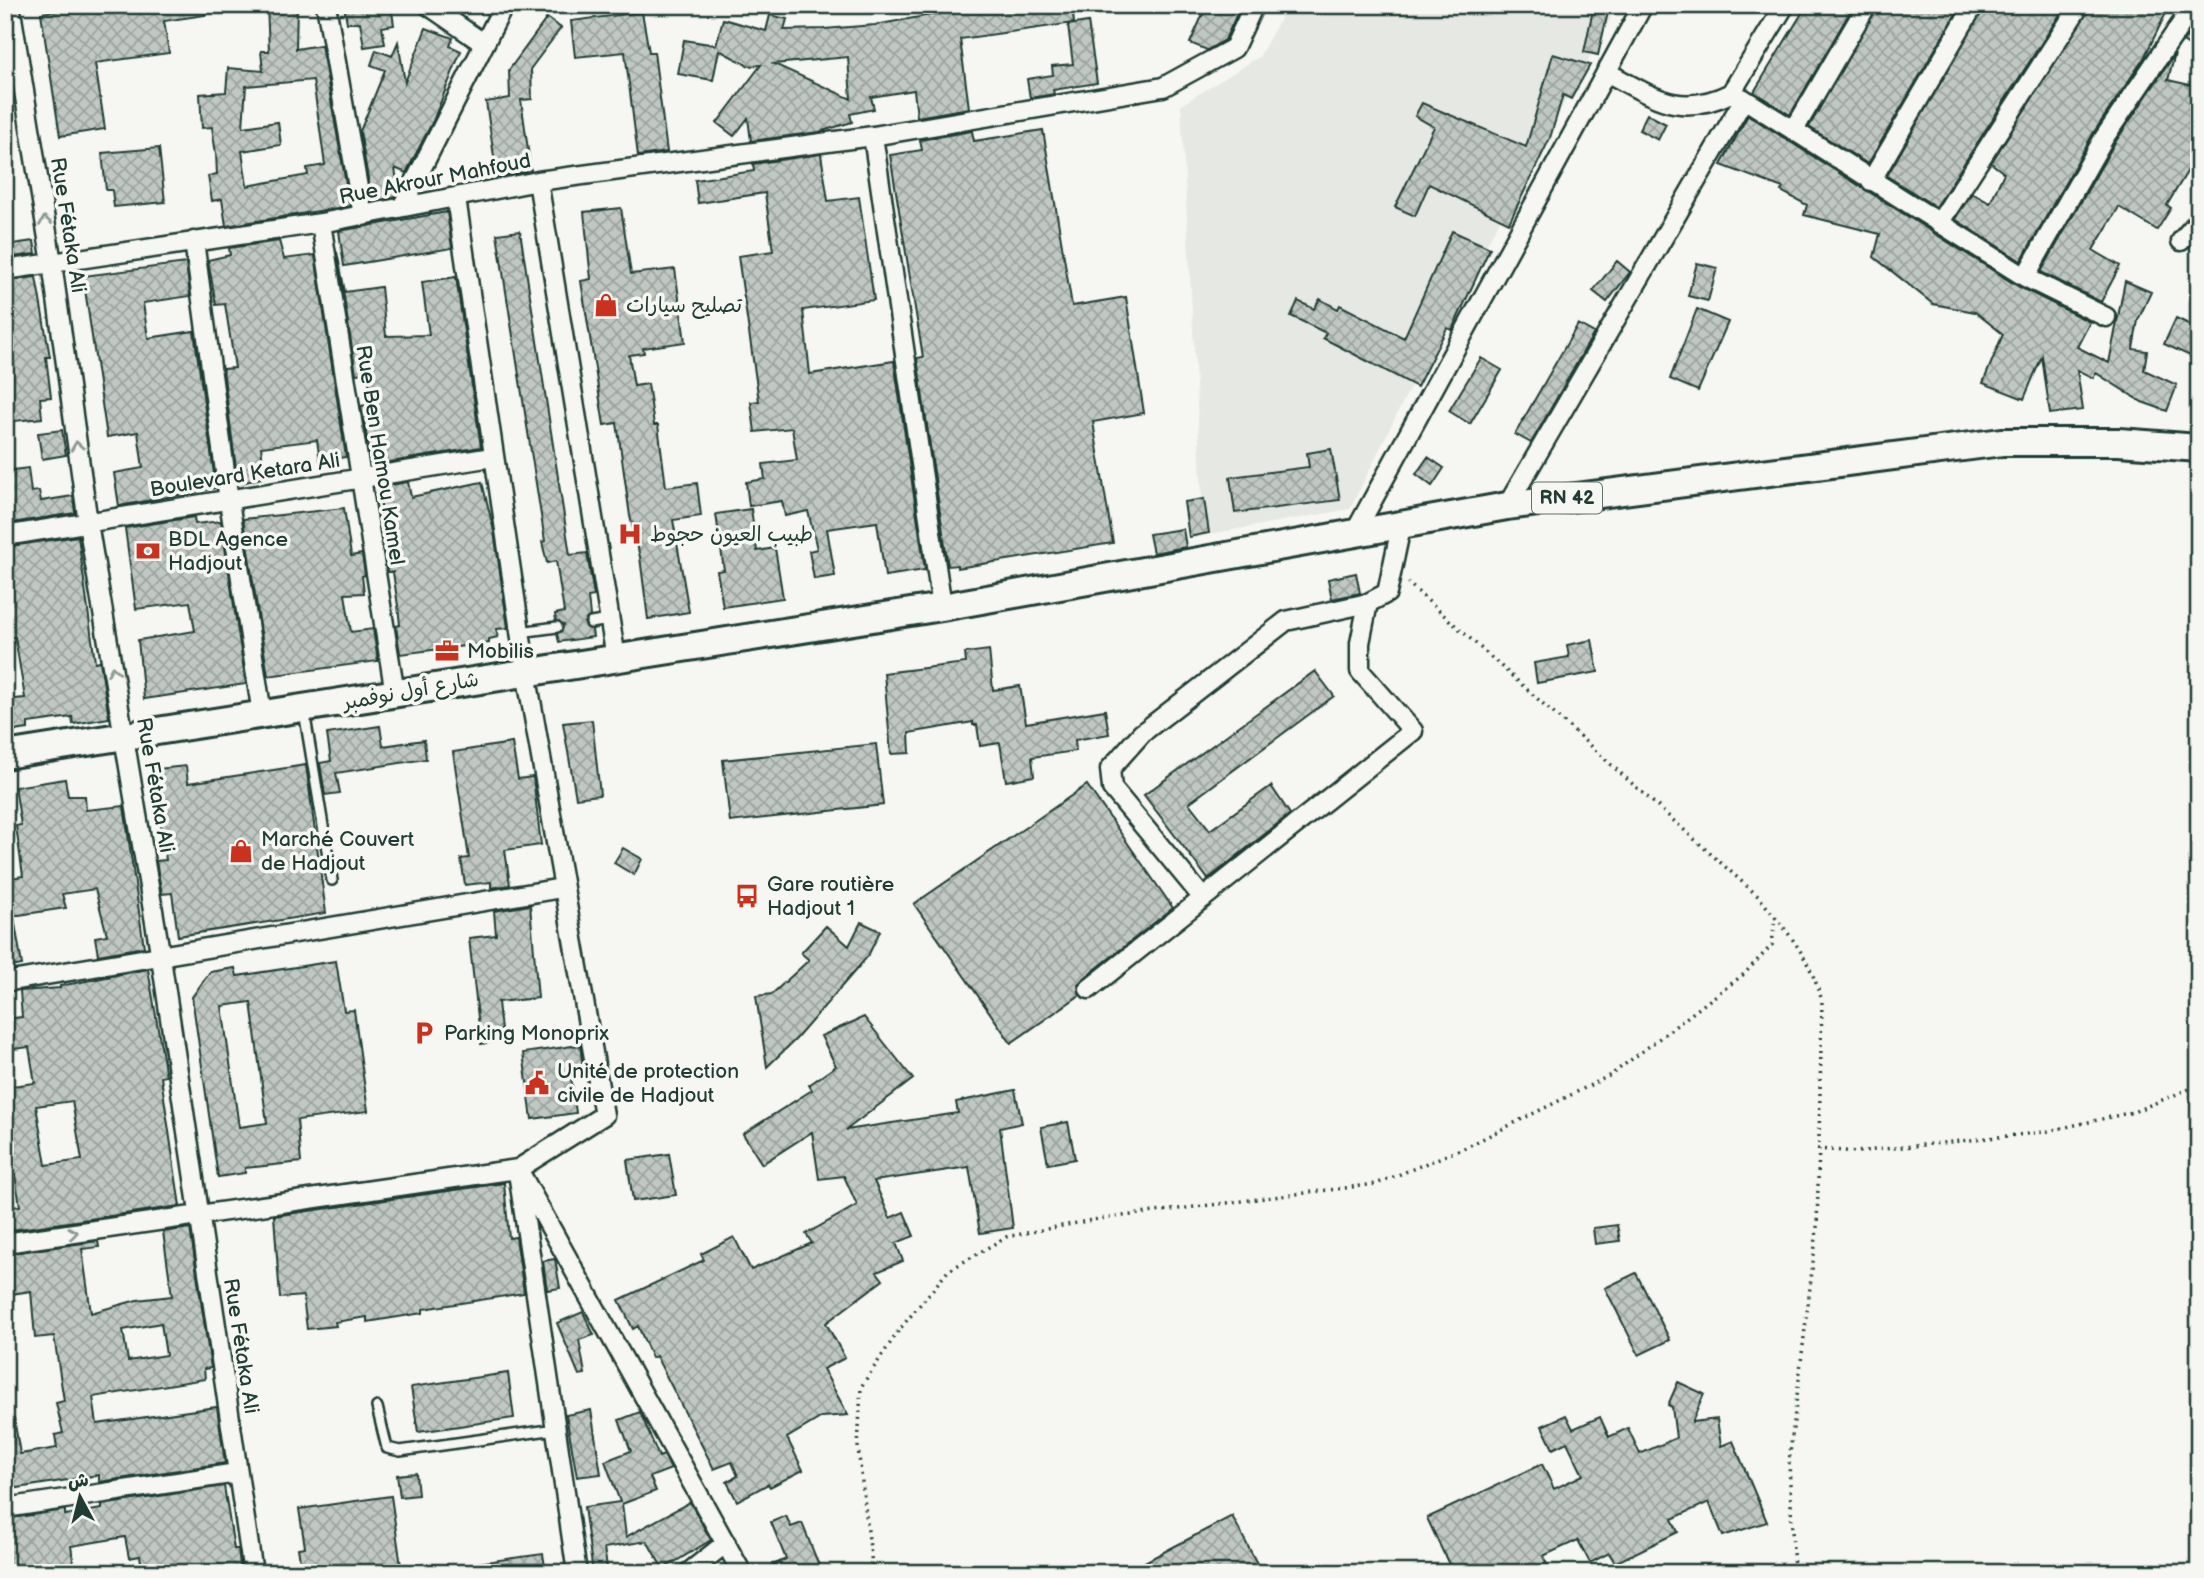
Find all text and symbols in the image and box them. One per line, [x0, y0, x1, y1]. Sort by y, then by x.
street label: Rue Akrour Mahfoud [337, 148, 533, 210]
street label: Rue Fétaka Ali [45, 155, 91, 295]
one-way arrow [38, 215, 53, 227]
shop icon: تصليح سيارات [592, 291, 620, 319]
place label: تصليح سيارات [626, 293, 743, 319]
street label: Rue Ben Hamou Kamel [350, 343, 410, 567]
one-way arrow [70, 440, 85, 452]
street label: Boulevard Ketara Ali [148, 448, 342, 502]
road number: RN 42 [1532, 482, 1602, 513]
hospital icon: طبيب العيون حجوط [616, 520, 644, 548]
place label: طبيب العيون حجوط [650, 522, 813, 547]
place label: BDL Agence Hadjout [168, 527, 288, 576]
bank icon: BDL Agence Hadjout [134, 537, 162, 565]
office icon: Mobilis [433, 637, 461, 665]
place label: Mobilis [467, 639, 534, 664]
one-way arrow [106, 665, 121, 677]
street label: شارع أول نوفمبر [339, 667, 481, 718]
street label: Rue Fétaka Ali [131, 715, 179, 855]
place label: Marché Couvert de Hadjout [261, 827, 415, 876]
shop icon: Marché Couvert de Hadjout [227, 837, 255, 865]
place label: Gare routière Hadjout 1 [767, 872, 894, 921]
bus stop icon: Gare routière Hadjout 1 [733, 882, 761, 910]
parking icon: Parking Monoprix [410, 1019, 438, 1047]
place label: Parking Monoprix [444, 1021, 609, 1046]
place label: Unité de protection civile de Hadjout [557, 1059, 739, 1108]
public building icon: Unité de protection civile de Hadjout [523, 1069, 551, 1097]
one-way arrow [67, 1226, 79, 1241]
street label: Rue Fétaka Ali [218, 1276, 264, 1416]
north arrow [46, 1462, 116, 1532]
text: ش [66, 1469, 90, 1494]

